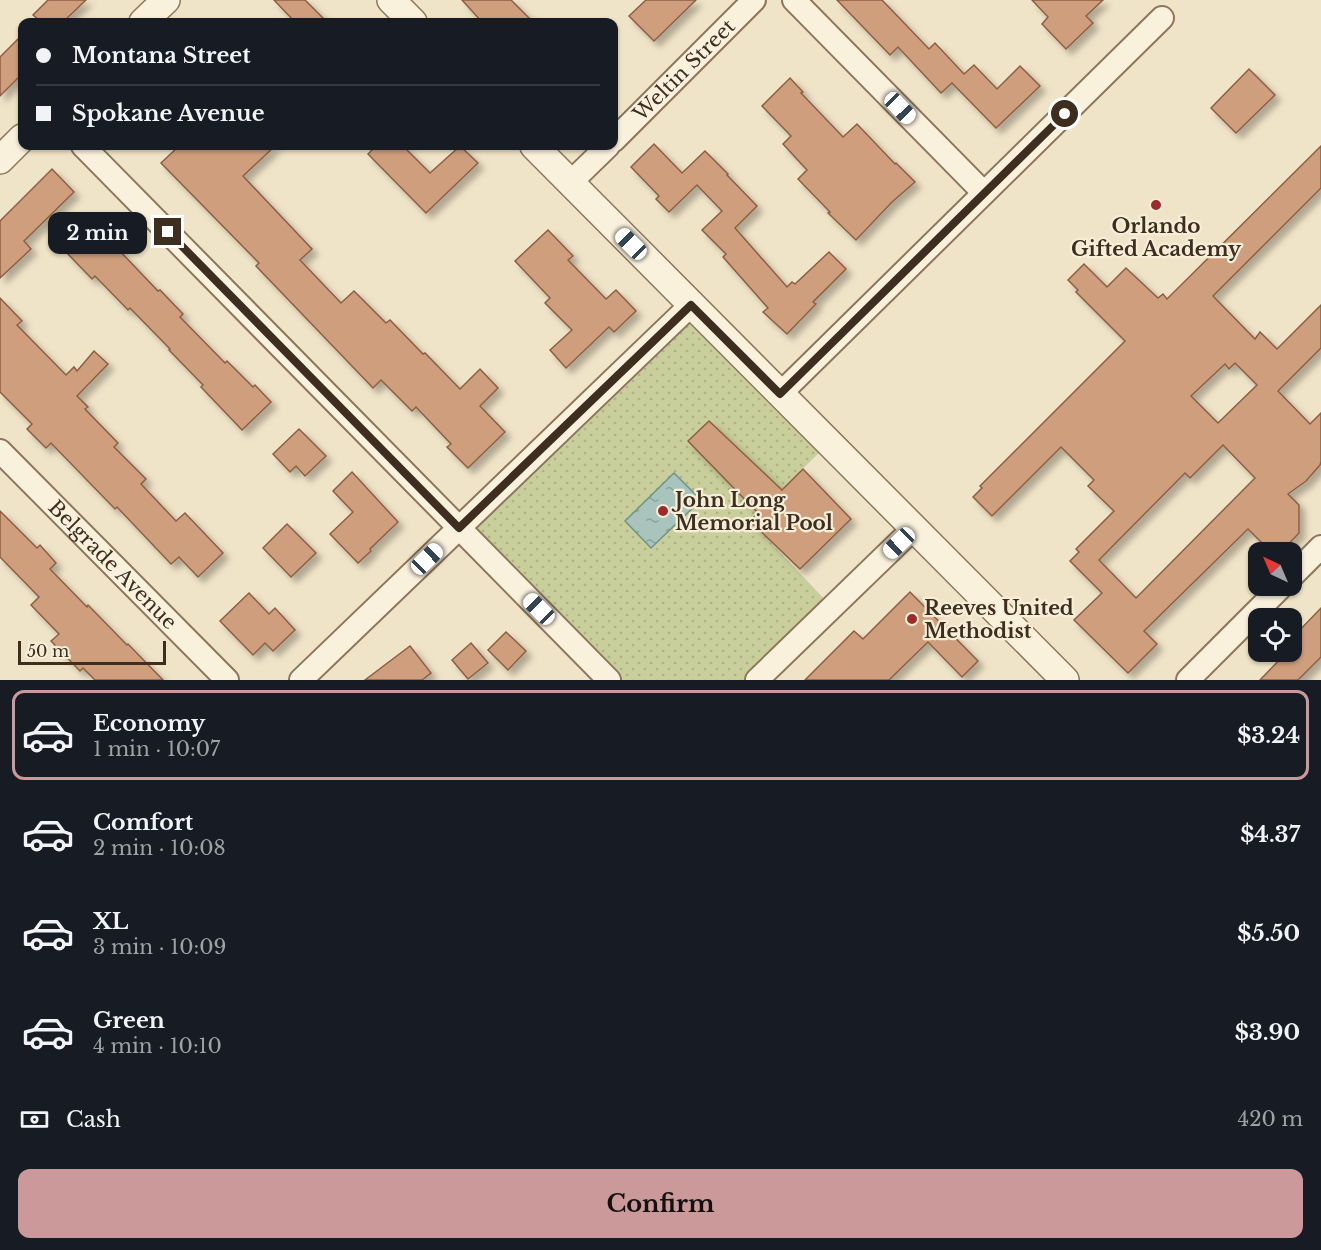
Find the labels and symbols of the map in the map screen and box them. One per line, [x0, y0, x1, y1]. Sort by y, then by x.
street label: Weltin Street [627, 14, 740, 127]
car [881, 89, 919, 127]
route start [1051, 100, 1078, 127]
marker: Orlando Gifted Academy [1149, 198, 1163, 212]
callout: 2 min [48, 211, 147, 253]
place label: Orlando Gifted Academy [1071, 214, 1242, 261]
route end [154, 218, 181, 245]
car [612, 225, 650, 263]
place label: John Long Memorial Pool [671, 488, 833, 535]
street label: Belgrade Avenue [44, 495, 182, 634]
marker: John Long Memorial Pool [656, 504, 670, 518]
car [880, 524, 918, 562]
car [408, 540, 446, 578]
north arrow [1248, 542, 1302, 596]
car [520, 590, 558, 628]
place label: Reeves United Methodist [924, 596, 1074, 643]
marker: Reeves United Methodist [905, 612, 919, 626]
scale bar [18, 638, 166, 666]

